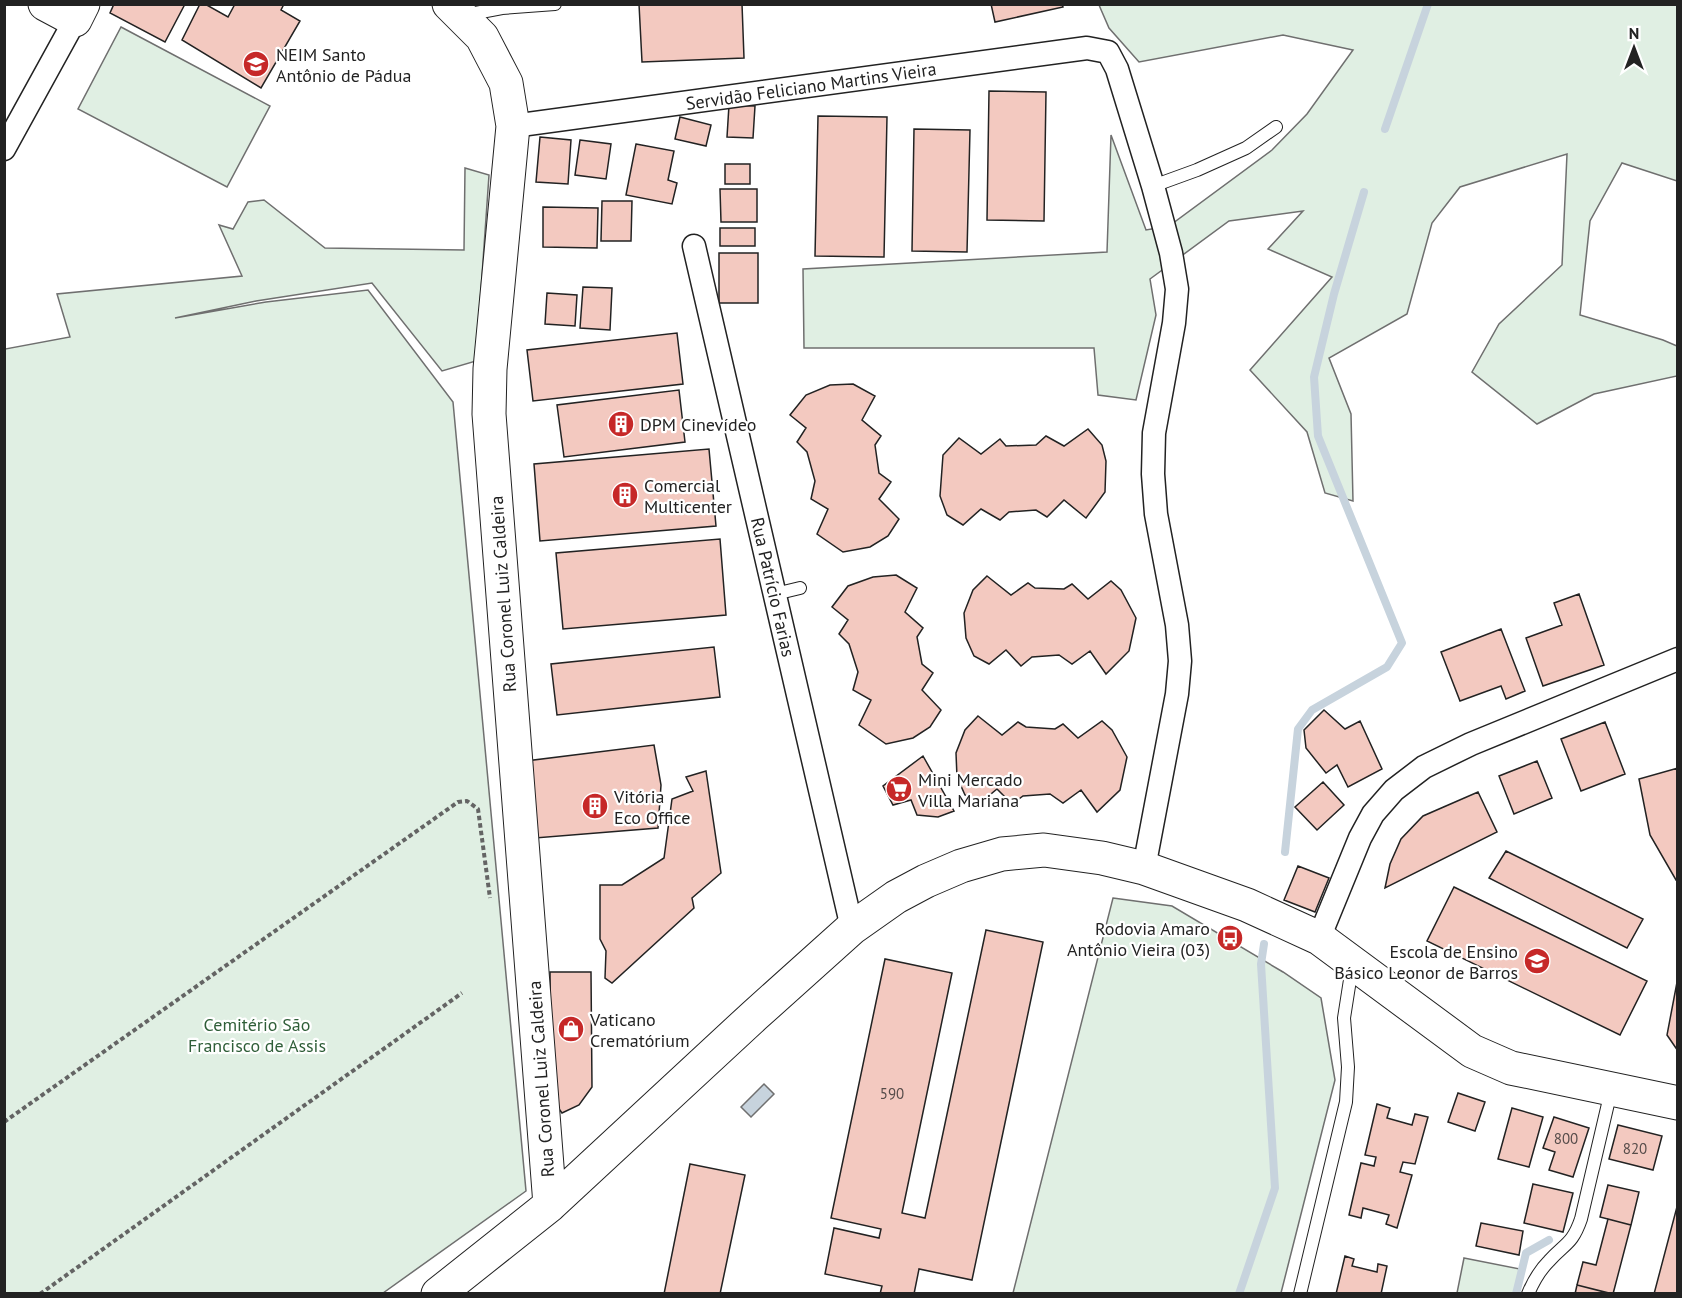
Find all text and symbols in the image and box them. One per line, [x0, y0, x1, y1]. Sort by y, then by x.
north arrow [1604, 18, 1664, 78]
text: N [1629, 23, 1639, 43]
place label: NEIM Santo Antônio de Pádua [276, 43, 411, 87]
school or university icon: NEIM Santo Antônio de Pádua [241, 49, 271, 79]
street label: Servidão Feliciano Martins Vieira [684, 57, 938, 115]
building icon: DPM Cinevídeo [606, 409, 636, 439]
place label: DPM Cinevídeo [640, 413, 756, 436]
place label: Comercial Multicenter [644, 474, 732, 518]
building icon: Comercial Multicenter [610, 480, 640, 510]
street label: Rua Coronel Luiz Caldeira [485, 495, 521, 693]
street label: Rua Patrício Farias [746, 515, 800, 659]
place label: Mini Mercado Villa Mariana [917, 768, 1022, 812]
supermarket icon: Mini Mercado Villa Mariana [884, 774, 914, 804]
place label: Vitória Eco Office [613, 785, 690, 829]
building icon: Vitória Eco Office [580, 791, 610, 821]
place label: Rodovia Amaro Antônio Vieira (03) [1067, 917, 1210, 961]
bus stop icon: Rodovia Amaro Antônio Vieira (03) [1215, 923, 1245, 953]
place label: Escola de Ensino Básico Leonor de Barros [1334, 940, 1518, 984]
school or university icon: Escola de Ensino Básico Leonor de Barros [1522, 946, 1552, 976]
street label: Rua Coronel Luiz Caldeira [523, 980, 559, 1178]
place label: Vaticano Crematórium [589, 1008, 690, 1052]
park label: Cemitério São Francisco de Assis [188, 1013, 326, 1057]
shop icon: Vaticano Crematórium [556, 1014, 586, 1044]
house number: 590 [880, 1084, 904, 1103]
house number: 800 [1554, 1129, 1578, 1148]
house number: 820 [1623, 1139, 1647, 1158]

